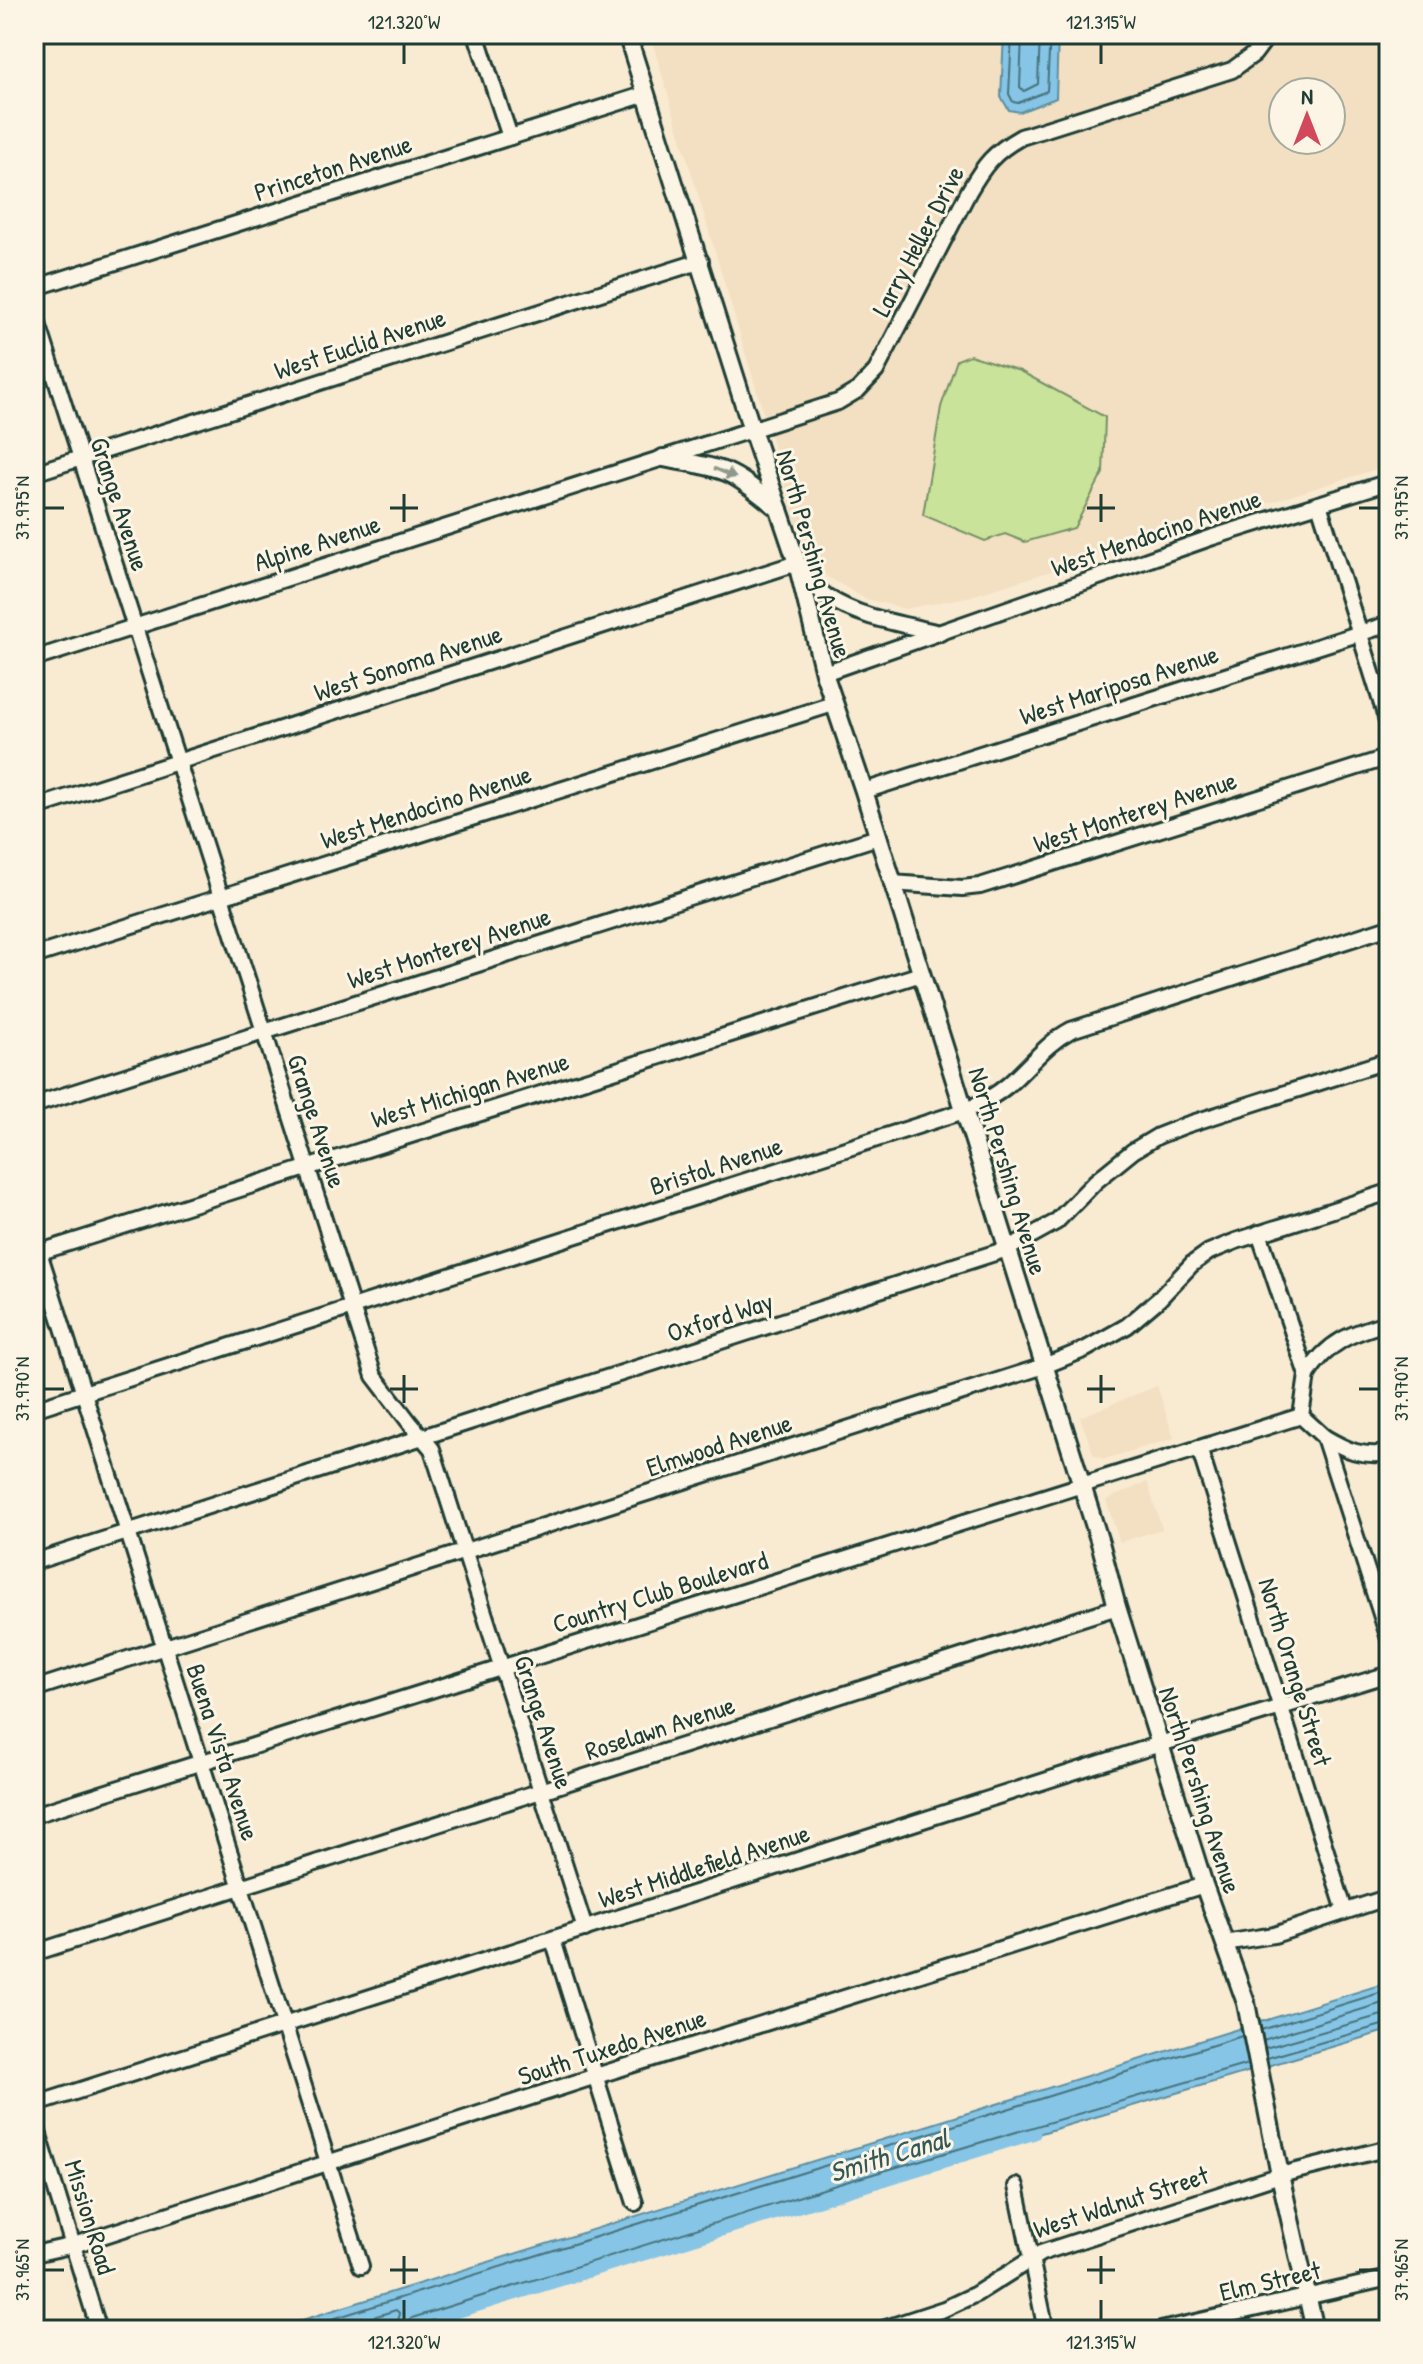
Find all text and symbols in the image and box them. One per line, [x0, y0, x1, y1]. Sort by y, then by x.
text: 121.320°W [368, 8, 441, 35]
text: 121.315°W [1066, 8, 1137, 35]
north arrow [1267, 76, 1347, 156]
text: N [1301, 81, 1313, 111]
street label: Princeton Avenue [250, 126, 416, 209]
street label: Larry Heller Drive [863, 159, 972, 322]
street label: West Euclid Avenue [270, 299, 450, 388]
street label: Grange Avenue [82, 433, 158, 575]
street label: North Pershing Avenue [768, 446, 861, 662]
one-way arrow [714, 467, 737, 480]
text: 37.975°N [8, 476, 35, 540]
text: 37.975°N [1387, 476, 1414, 540]
street label: West Mendocino Avenue [1046, 480, 1265, 585]
street label: Alpine Avenue [249, 506, 384, 579]
street label: West Sonoma Avenue [309, 616, 506, 709]
street label: West Mariposa Avenue [1015, 636, 1222, 733]
street label: West Mendocino Avenue [316, 756, 536, 857]
street label: West Monterey Avenue [1029, 762, 1241, 861]
street label: West Monterey Avenue [343, 898, 555, 997]
street label: West Michigan Avenue [367, 1043, 573, 1136]
street label: Grange Avenue [279, 1050, 355, 1192]
street label: North Pershing Avenue [960, 1063, 1057, 1279]
street label: Bristol Avenue [645, 1128, 787, 1203]
street label: Oxford Way [662, 1283, 777, 1350]
text: 37.970°N [8, 1357, 35, 1421]
text: 37.970°N [1387, 1357, 1414, 1421]
street label: Elmwood Avenue [642, 1405, 796, 1485]
street label: Country Club Boulevard [548, 1542, 772, 1641]
street label: North Orange Street [1250, 1573, 1341, 1771]
street label: Grange Avenue [506, 1651, 582, 1793]
street label: Buena Vista Avenue [179, 1659, 268, 1844]
street label: North Pershing Avenue [1151, 1682, 1250, 1898]
street label: Roselawn Avenue [581, 1687, 739, 1768]
street label: West Middlefield Avenue [594, 1815, 814, 1916]
street label: South Tuxedo Avenue [513, 2000, 710, 2093]
water label: Smith Canal [824, 2118, 955, 2191]
street label: Mission Road [56, 2155, 124, 2278]
street label: West Walnut Street [1029, 2156, 1214, 2246]
text: 37.965°N [8, 2239, 35, 2301]
text: 37.965°N [1387, 2239, 1414, 2301]
street label: Elm Street [1216, 2252, 1325, 2309]
text: 121.320°W [368, 2328, 441, 2355]
text: 121.315°W [1066, 2328, 1137, 2355]

